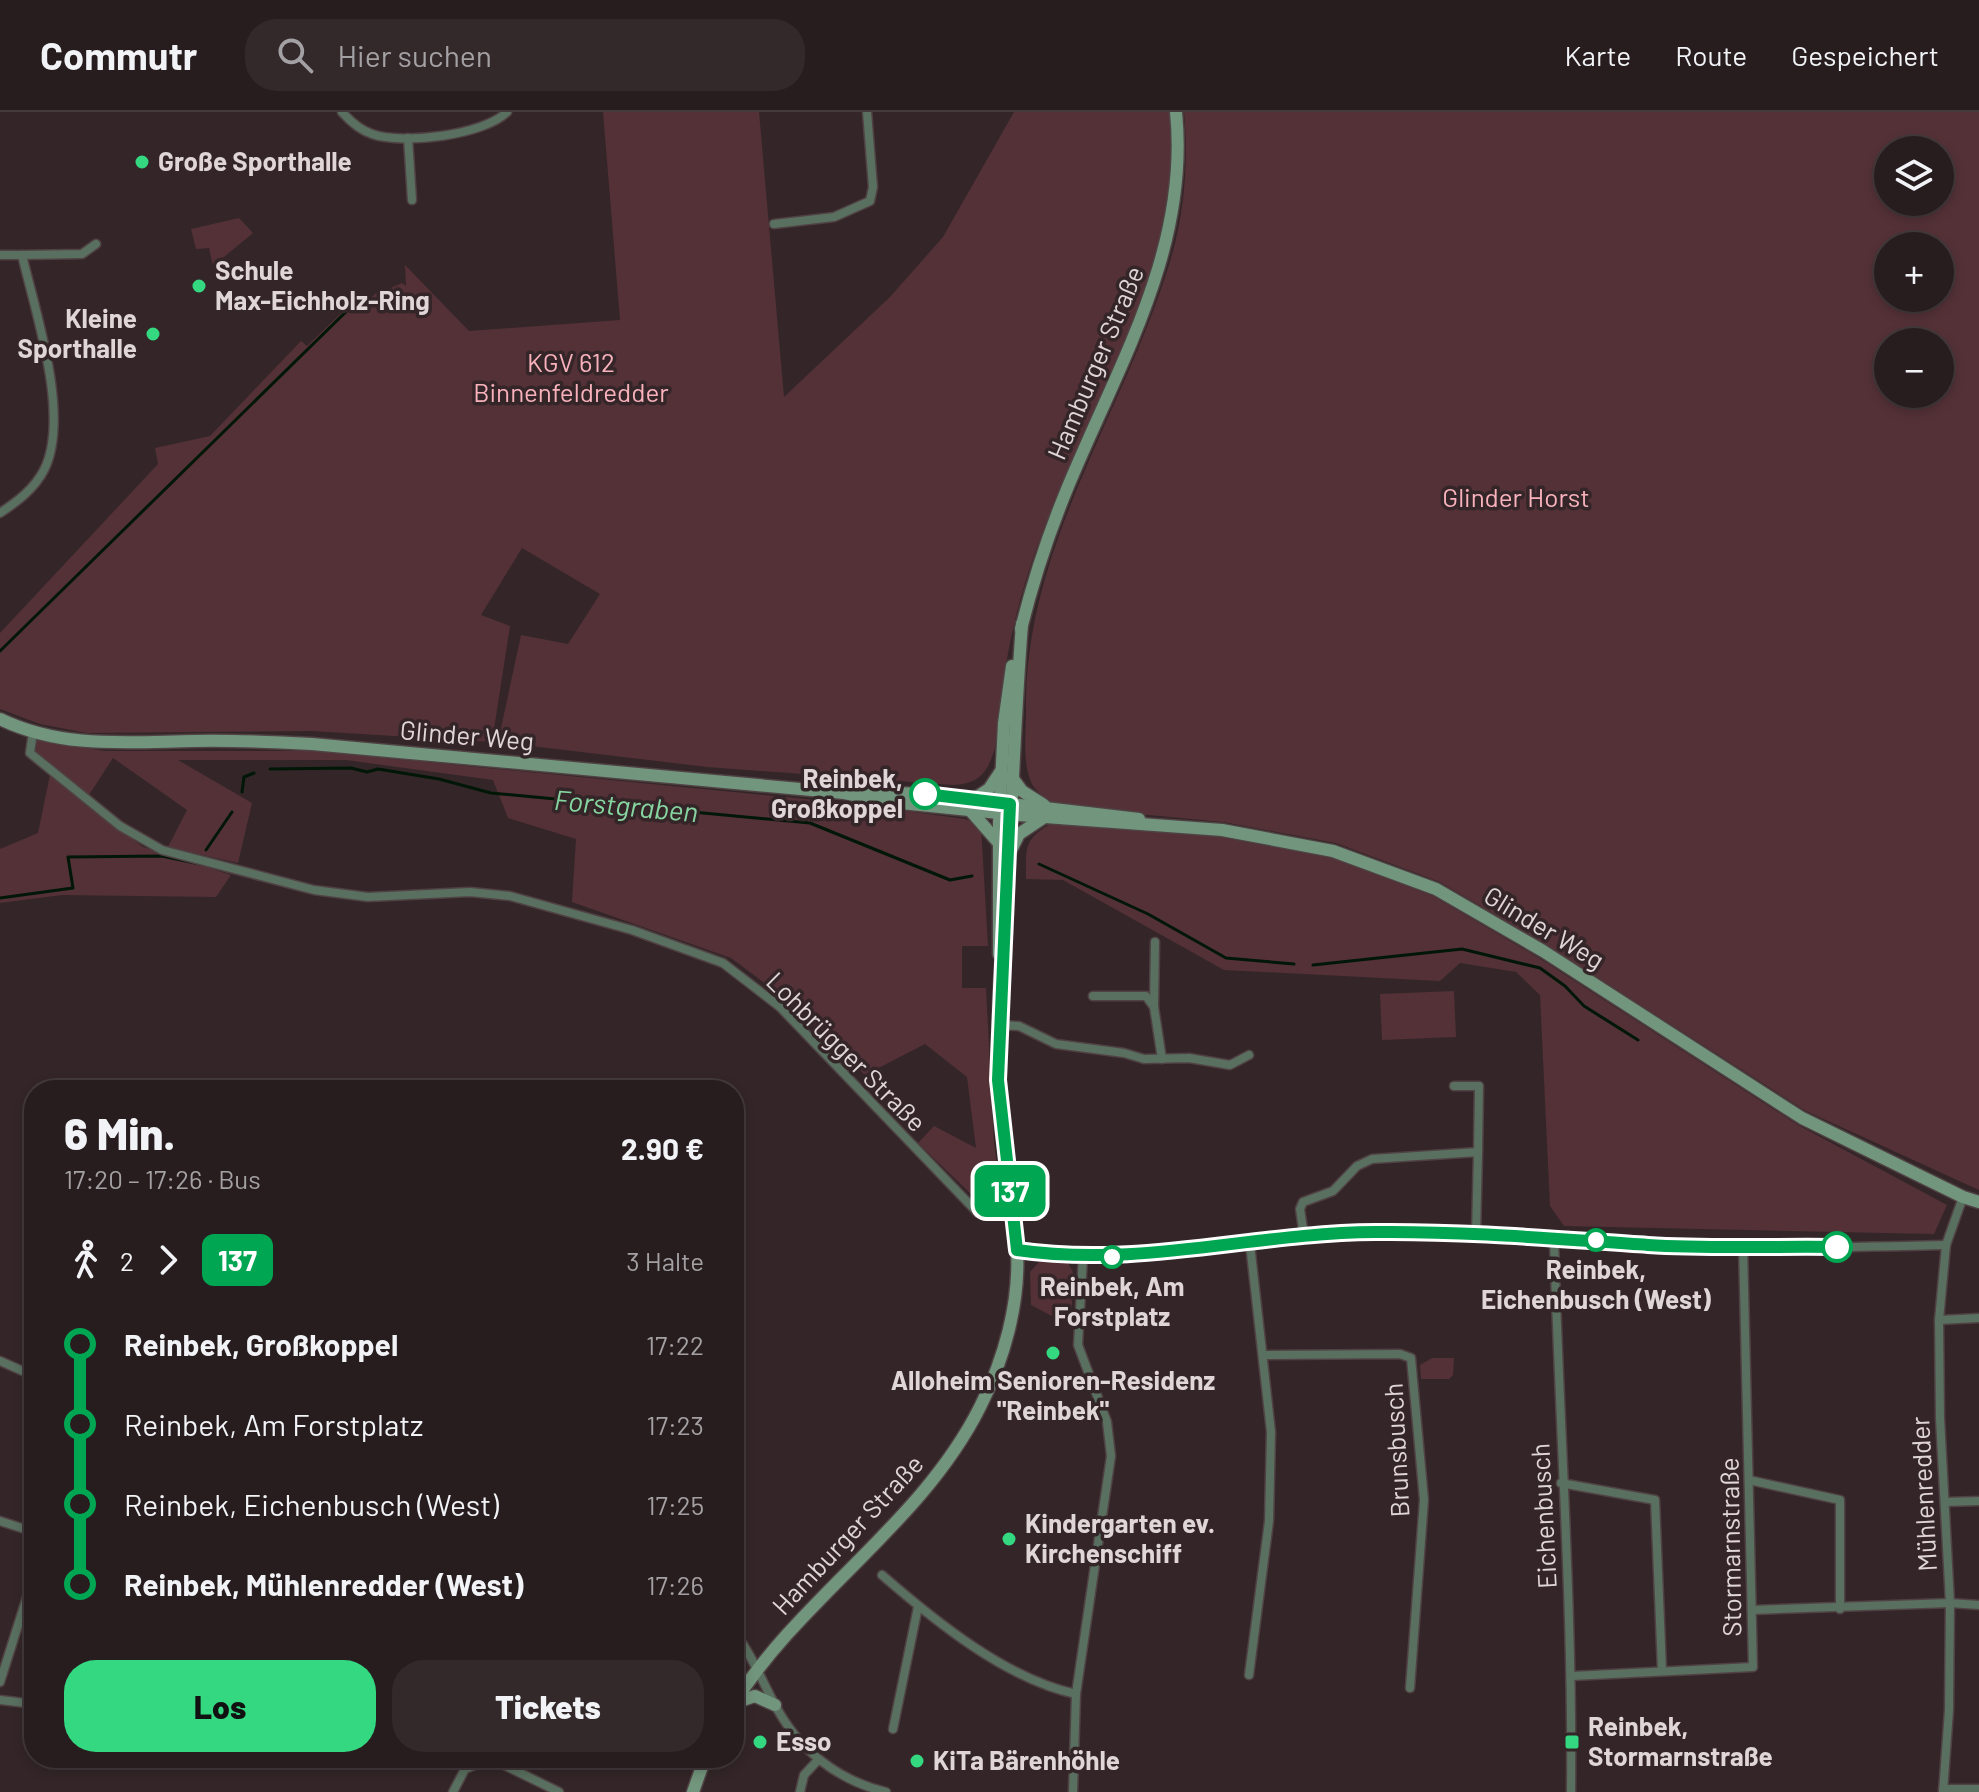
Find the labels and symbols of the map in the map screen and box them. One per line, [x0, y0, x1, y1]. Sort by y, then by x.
place label: Große Sporthalle [158, 145, 352, 176]
marker: Große Sporthalle [133, 153, 151, 171]
place label: Schule Max-Eichholz-Ring [215, 254, 430, 315]
street label: Hamburger Straße [1040, 261, 1149, 464]
marker: Schule Max-Eichholz-Ring [190, 277, 208, 295]
place label: Kleine Sporthalle [18, 302, 137, 363]
marker: Kleine Sporthalle [144, 325, 162, 343]
park label: KGV 612 Binnenfeldredder [473, 346, 669, 407]
park label: Glinder Horst [1442, 481, 1590, 512]
street label: Glinder Weg [399, 713, 535, 756]
place label: Reinbek, Großkoppel [771, 762, 903, 823]
marker: Reinbek, Großkoppel [910, 779, 940, 809]
water label: Forstgraben [553, 782, 699, 828]
street label: Glinder Weg [1479, 879, 1610, 975]
street label: Lohbrügger Straße [761, 965, 933, 1137]
line badge: 137 [964, 1165, 1056, 1217]
marker: Reinbek, Eichenbusch (West) [1585, 1229, 1607, 1251]
unlabelled marker [1822, 1232, 1852, 1262]
marker: Reinbek, Am Forstplatz [1101, 1246, 1123, 1268]
place label: Reinbek, Eichenbusch (West) [1481, 1253, 1712, 1314]
place label: Reinbek, Am Forstplatz [1040, 1270, 1184, 1331]
marker: Alloheim Senioren-Residenz "Reinbek" [1044, 1344, 1062, 1362]
place label: Alloheim Senioren-Residenz "Reinbek" [891, 1364, 1215, 1425]
street label: Brunsbusch [1377, 1382, 1414, 1518]
street label: Mühlenredder [1903, 1415, 1942, 1572]
street label: Eichenbusch [1523, 1442, 1562, 1590]
street label: Hamburger Straße [765, 1448, 929, 1620]
street label: Stormarnstraße [1712, 1457, 1747, 1637]
place label: Kindergarten ev. Kirchenschiff [1025, 1507, 1215, 1568]
marker: Kindergarten ev. Kirchenschiff [1000, 1530, 1018, 1548]
place label: Reinbek, Stormarnstraße [1588, 1710, 1773, 1771]
place label: Esso [776, 1725, 832, 1756]
marker: Esso [751, 1733, 769, 1751]
marker: Reinbek, Stormarnstraße [1563, 1733, 1581, 1751]
place label: KiTa Bärenhöhle [933, 1744, 1120, 1775]
marker: KiTa Bärenhöhle [908, 1752, 926, 1770]

